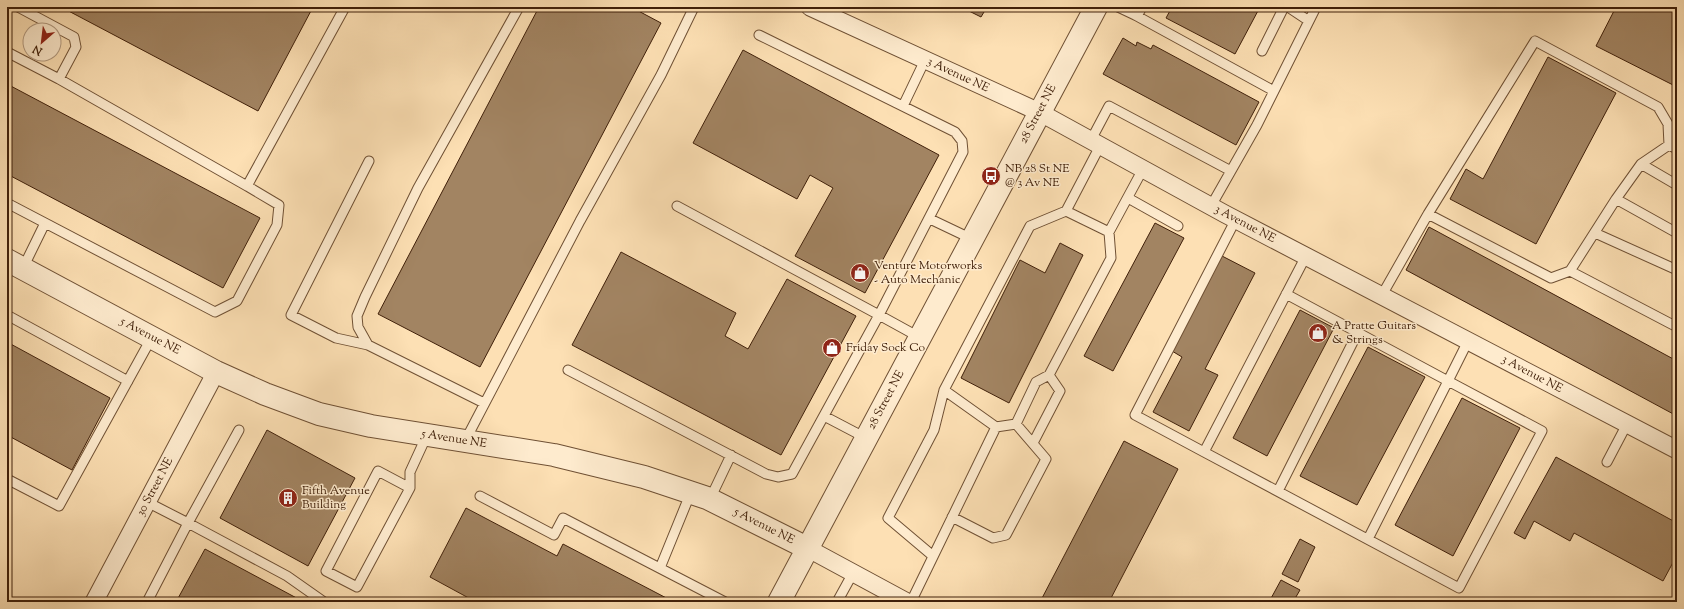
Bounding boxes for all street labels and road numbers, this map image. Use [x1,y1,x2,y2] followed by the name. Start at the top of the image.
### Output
[924,53,993,98] street label: 3 Avenue NE
[1015,81,1061,147] street label: 28 Street NE
[1211,200,1279,248] street label: 3 Avenue NE
[116,312,184,360] street label: 5 Avenue NE
[1498,350,1566,398] street label: 3 Avenue NE
[863,367,909,433] street label: 28 Street NE
[419,425,489,453] street label: 5 Avenue NE
[132,454,178,519] street label: 30 Street NE
[730,503,798,549] street label: 5 Avenue NE

